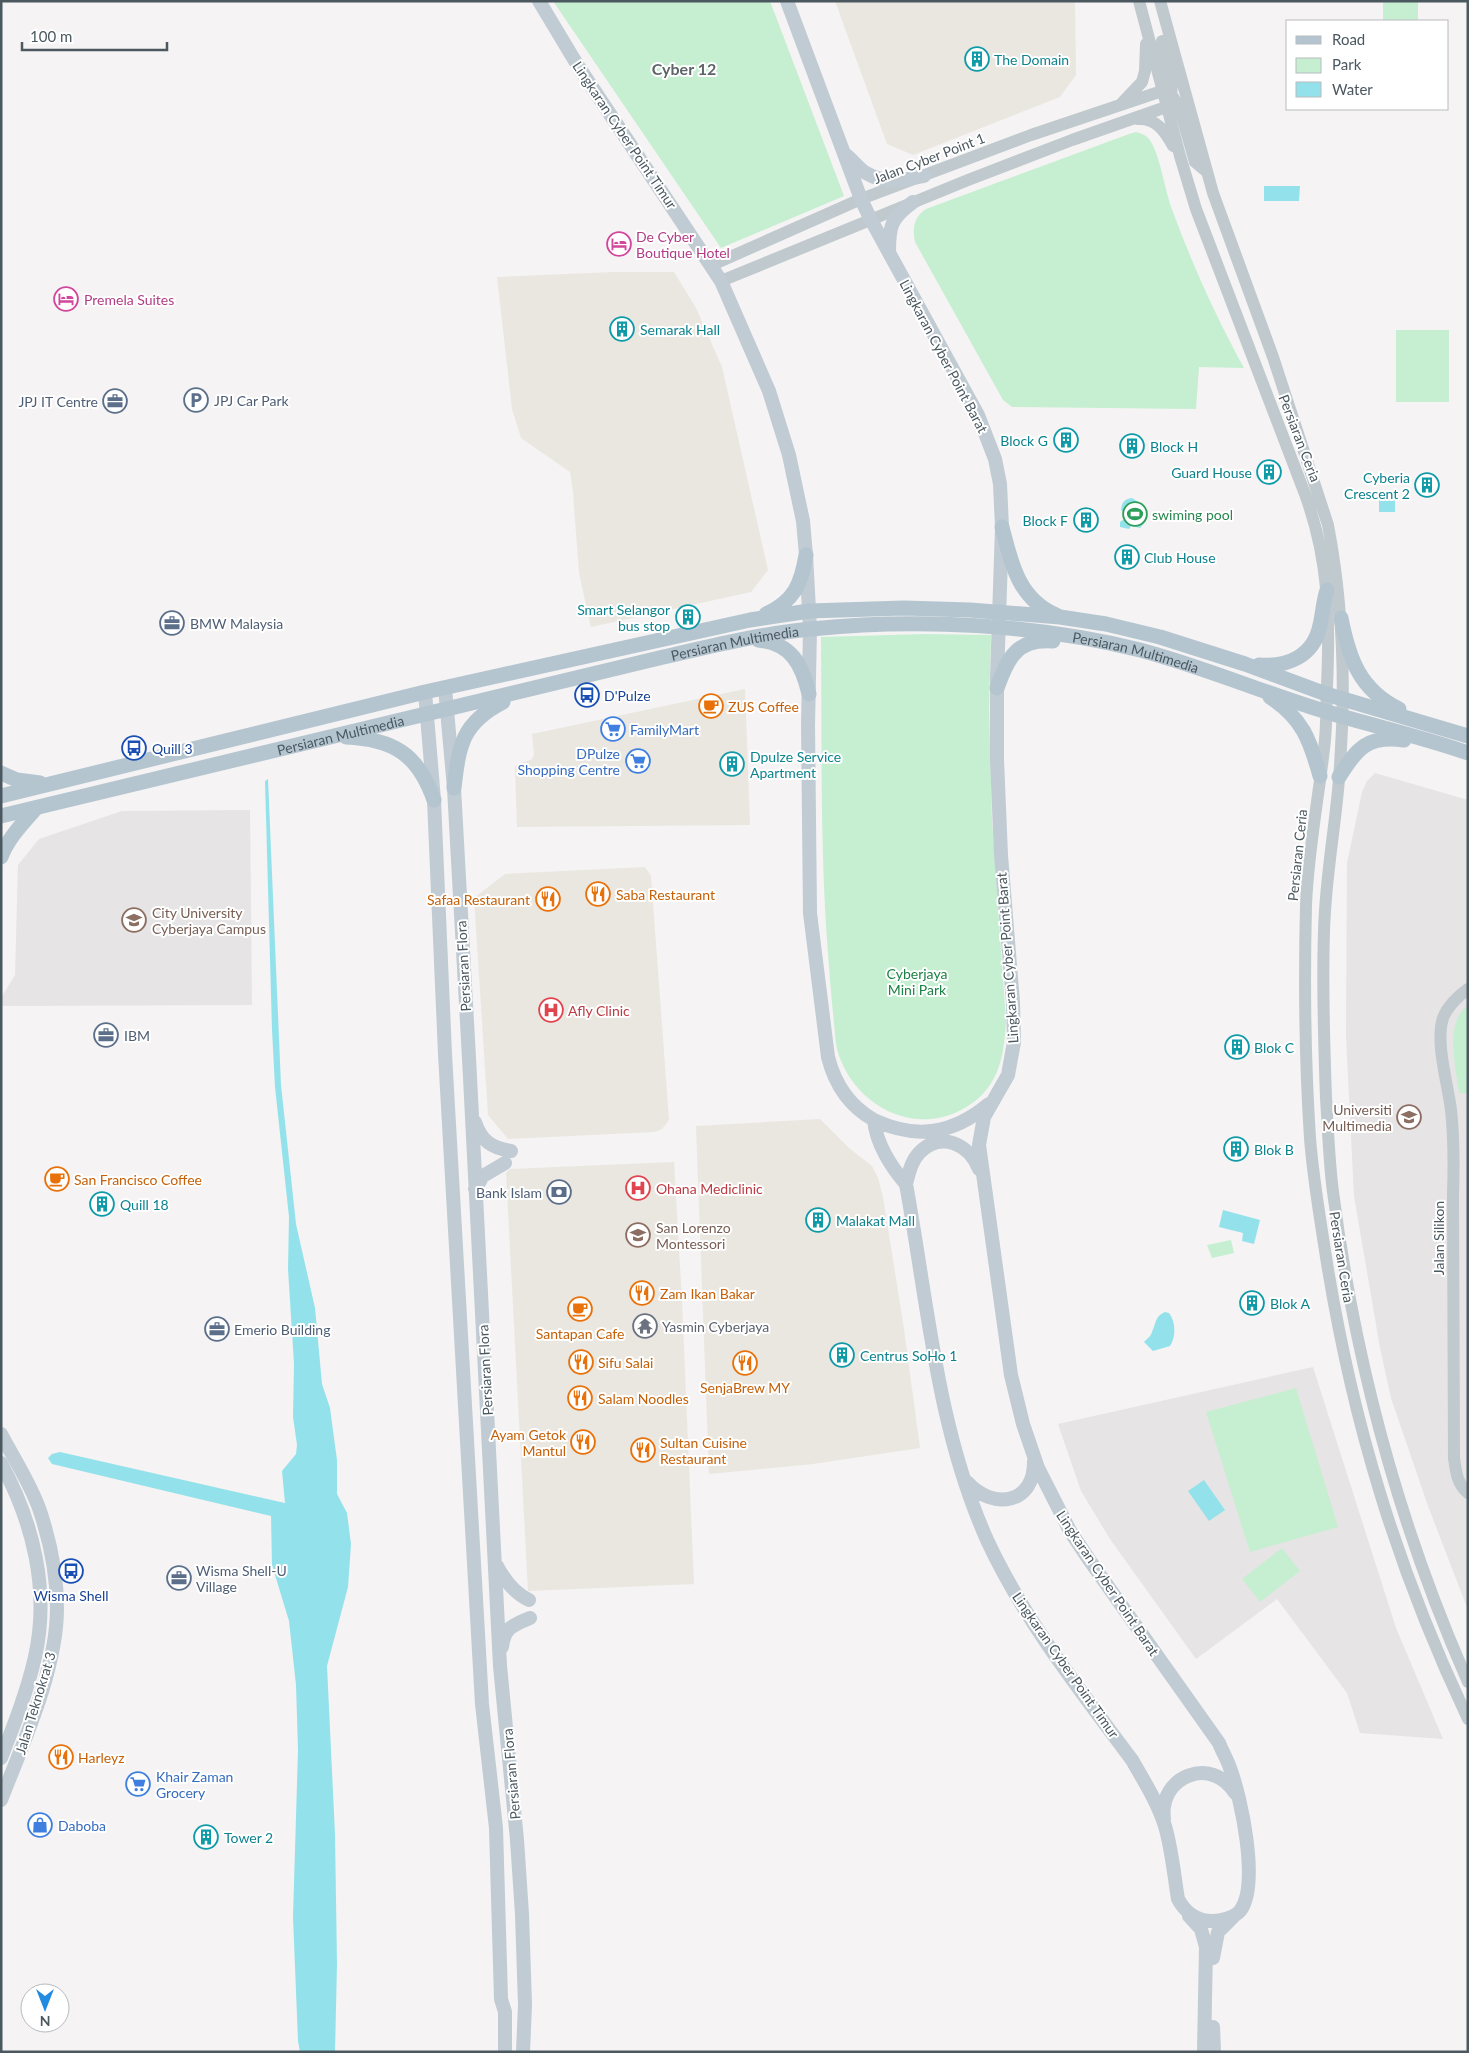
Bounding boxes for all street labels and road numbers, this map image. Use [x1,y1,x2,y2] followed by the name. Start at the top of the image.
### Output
[569,58,681,212] street label: Lingkaran Cyber Point Timur
[871,129,987,187] street label: Jalan Cyber Point 1
[896,276,992,436] street label: Lingkaran Cyber Point Barat
[1276,392,1324,484] street label: Persiaran Ceria
[669,622,800,664] street label: Persiaran Multimedia
[1071,628,1201,676] street label: Persiaran Multimedia
[275,711,406,758] street label: Persiaran Multimedia
[1284,808,1310,902] street label: Persiaran Ceria
[993,872,1021,1044] street label: Lingkaran Cyber Point Barat
[452,920,474,1012] street label: Persiaran Flora
[1430,1201,1447,1275] street label: Jalan Silikon
[1326,1210,1358,1304] street label: Persiaran Ceria
[474,1324,496,1416] street label: Persiaran Flora
[1053,1507,1163,1659] street label: Lingkaran Cyber Point Barat
[1009,1589,1123,1741] street label: Lingkaran Cyber Point Timur
[11,1650,59,1756] street label: Jalan Teknokrat 3
[499,1728,523,1820] street label: Persiaran Flora

